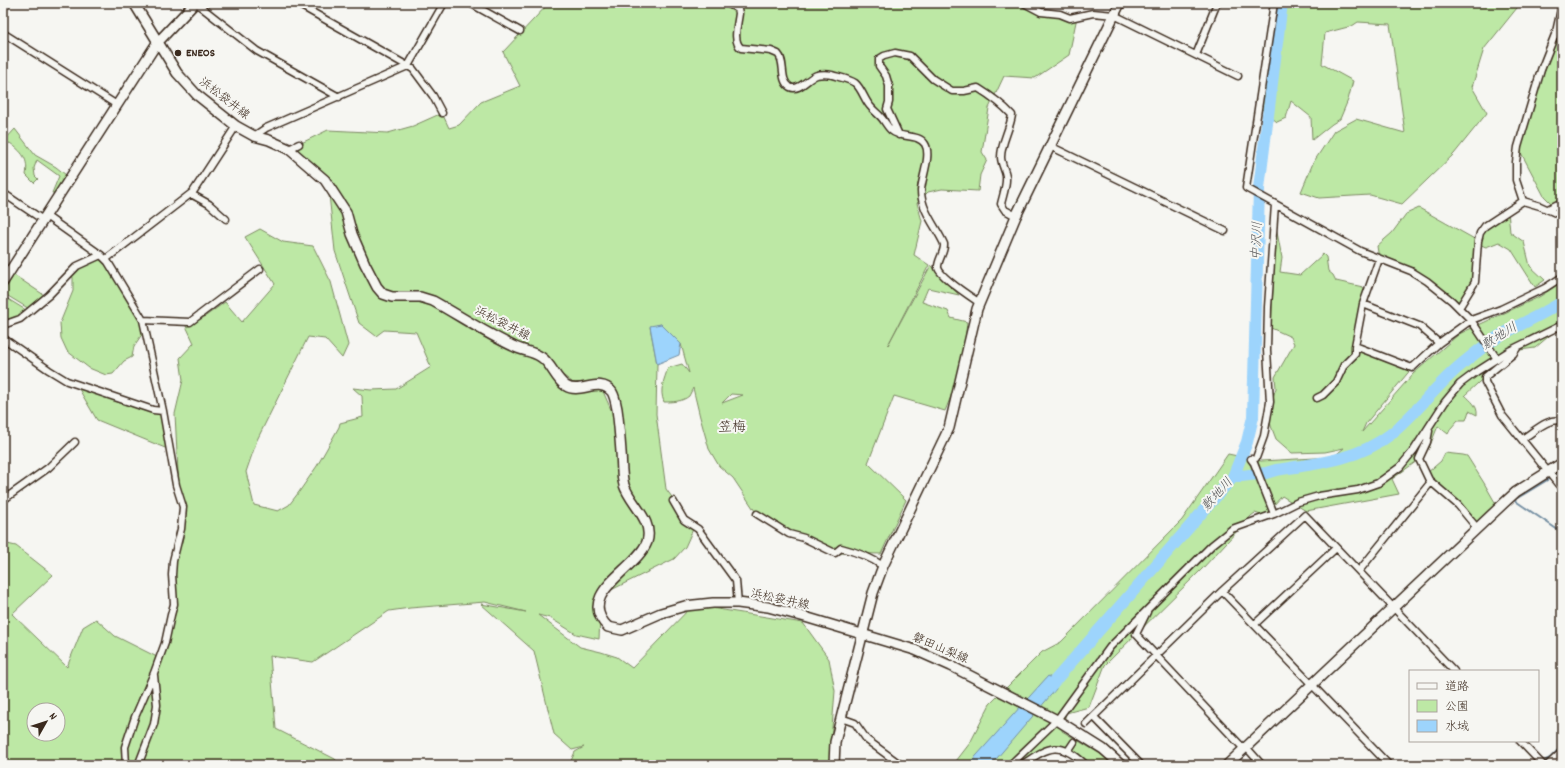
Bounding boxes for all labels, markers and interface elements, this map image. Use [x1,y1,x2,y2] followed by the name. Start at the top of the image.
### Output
[186,45,215,62] place label: ENEOS
[173,48,183,58] marker: ENEOS
[195,74,253,124] street label: 浜松袋井線
[1248,221,1268,261] water label: 中沢川
[471,303,533,345] street label: 浜松袋井線
[1478,319,1522,355] water label: 敷地川
[718,418,746,438] district label: 笠梅
[1198,474,1238,516] water label: 敷地川
[749,585,811,615] street label: 浜松袋井線
[909,629,971,669] street label: 磐田山梨線
[1409,670,1539,742] legend
[1445,679,1469,696] text: 道路
[1445,699,1469,716] text: 公園
[26,702,66,742] north arrow
[44,710,60,725] text: N
[1445,719,1469,736] text: 水域

